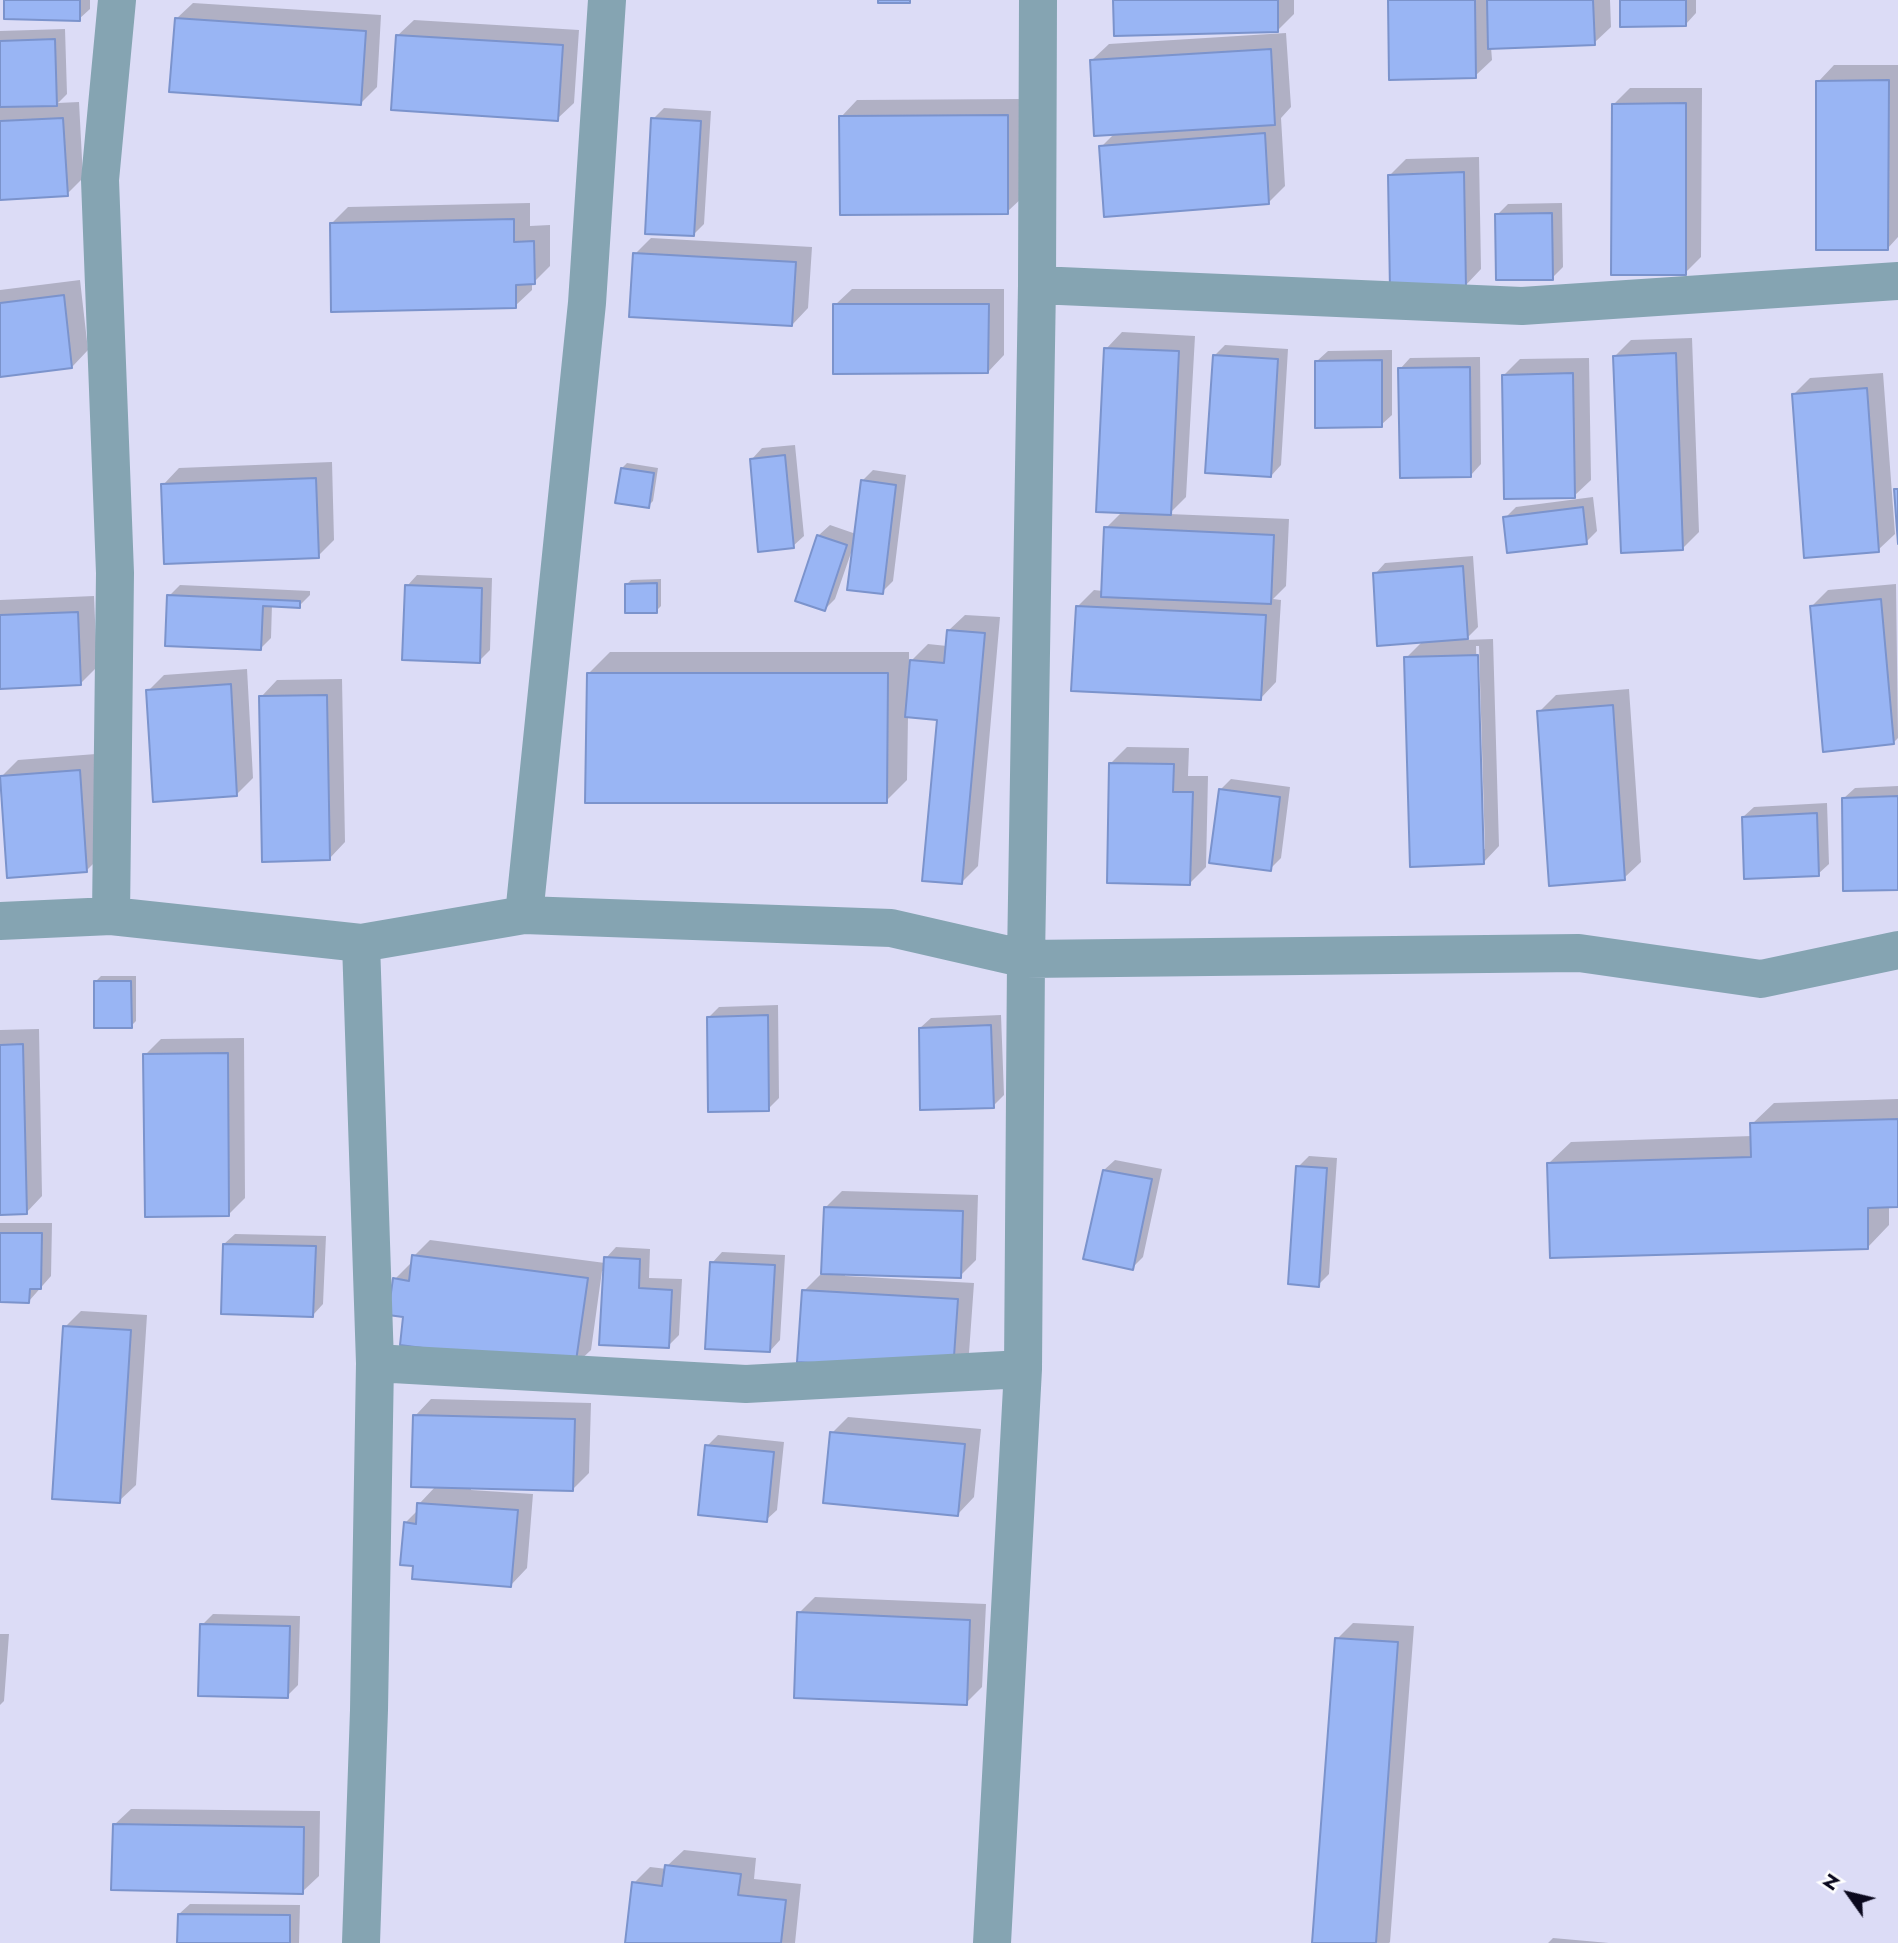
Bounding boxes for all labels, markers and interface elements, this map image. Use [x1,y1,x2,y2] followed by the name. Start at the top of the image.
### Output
[1814,1859,1884,1929] north arrow
[1816,1868,1847,1896] text: N

